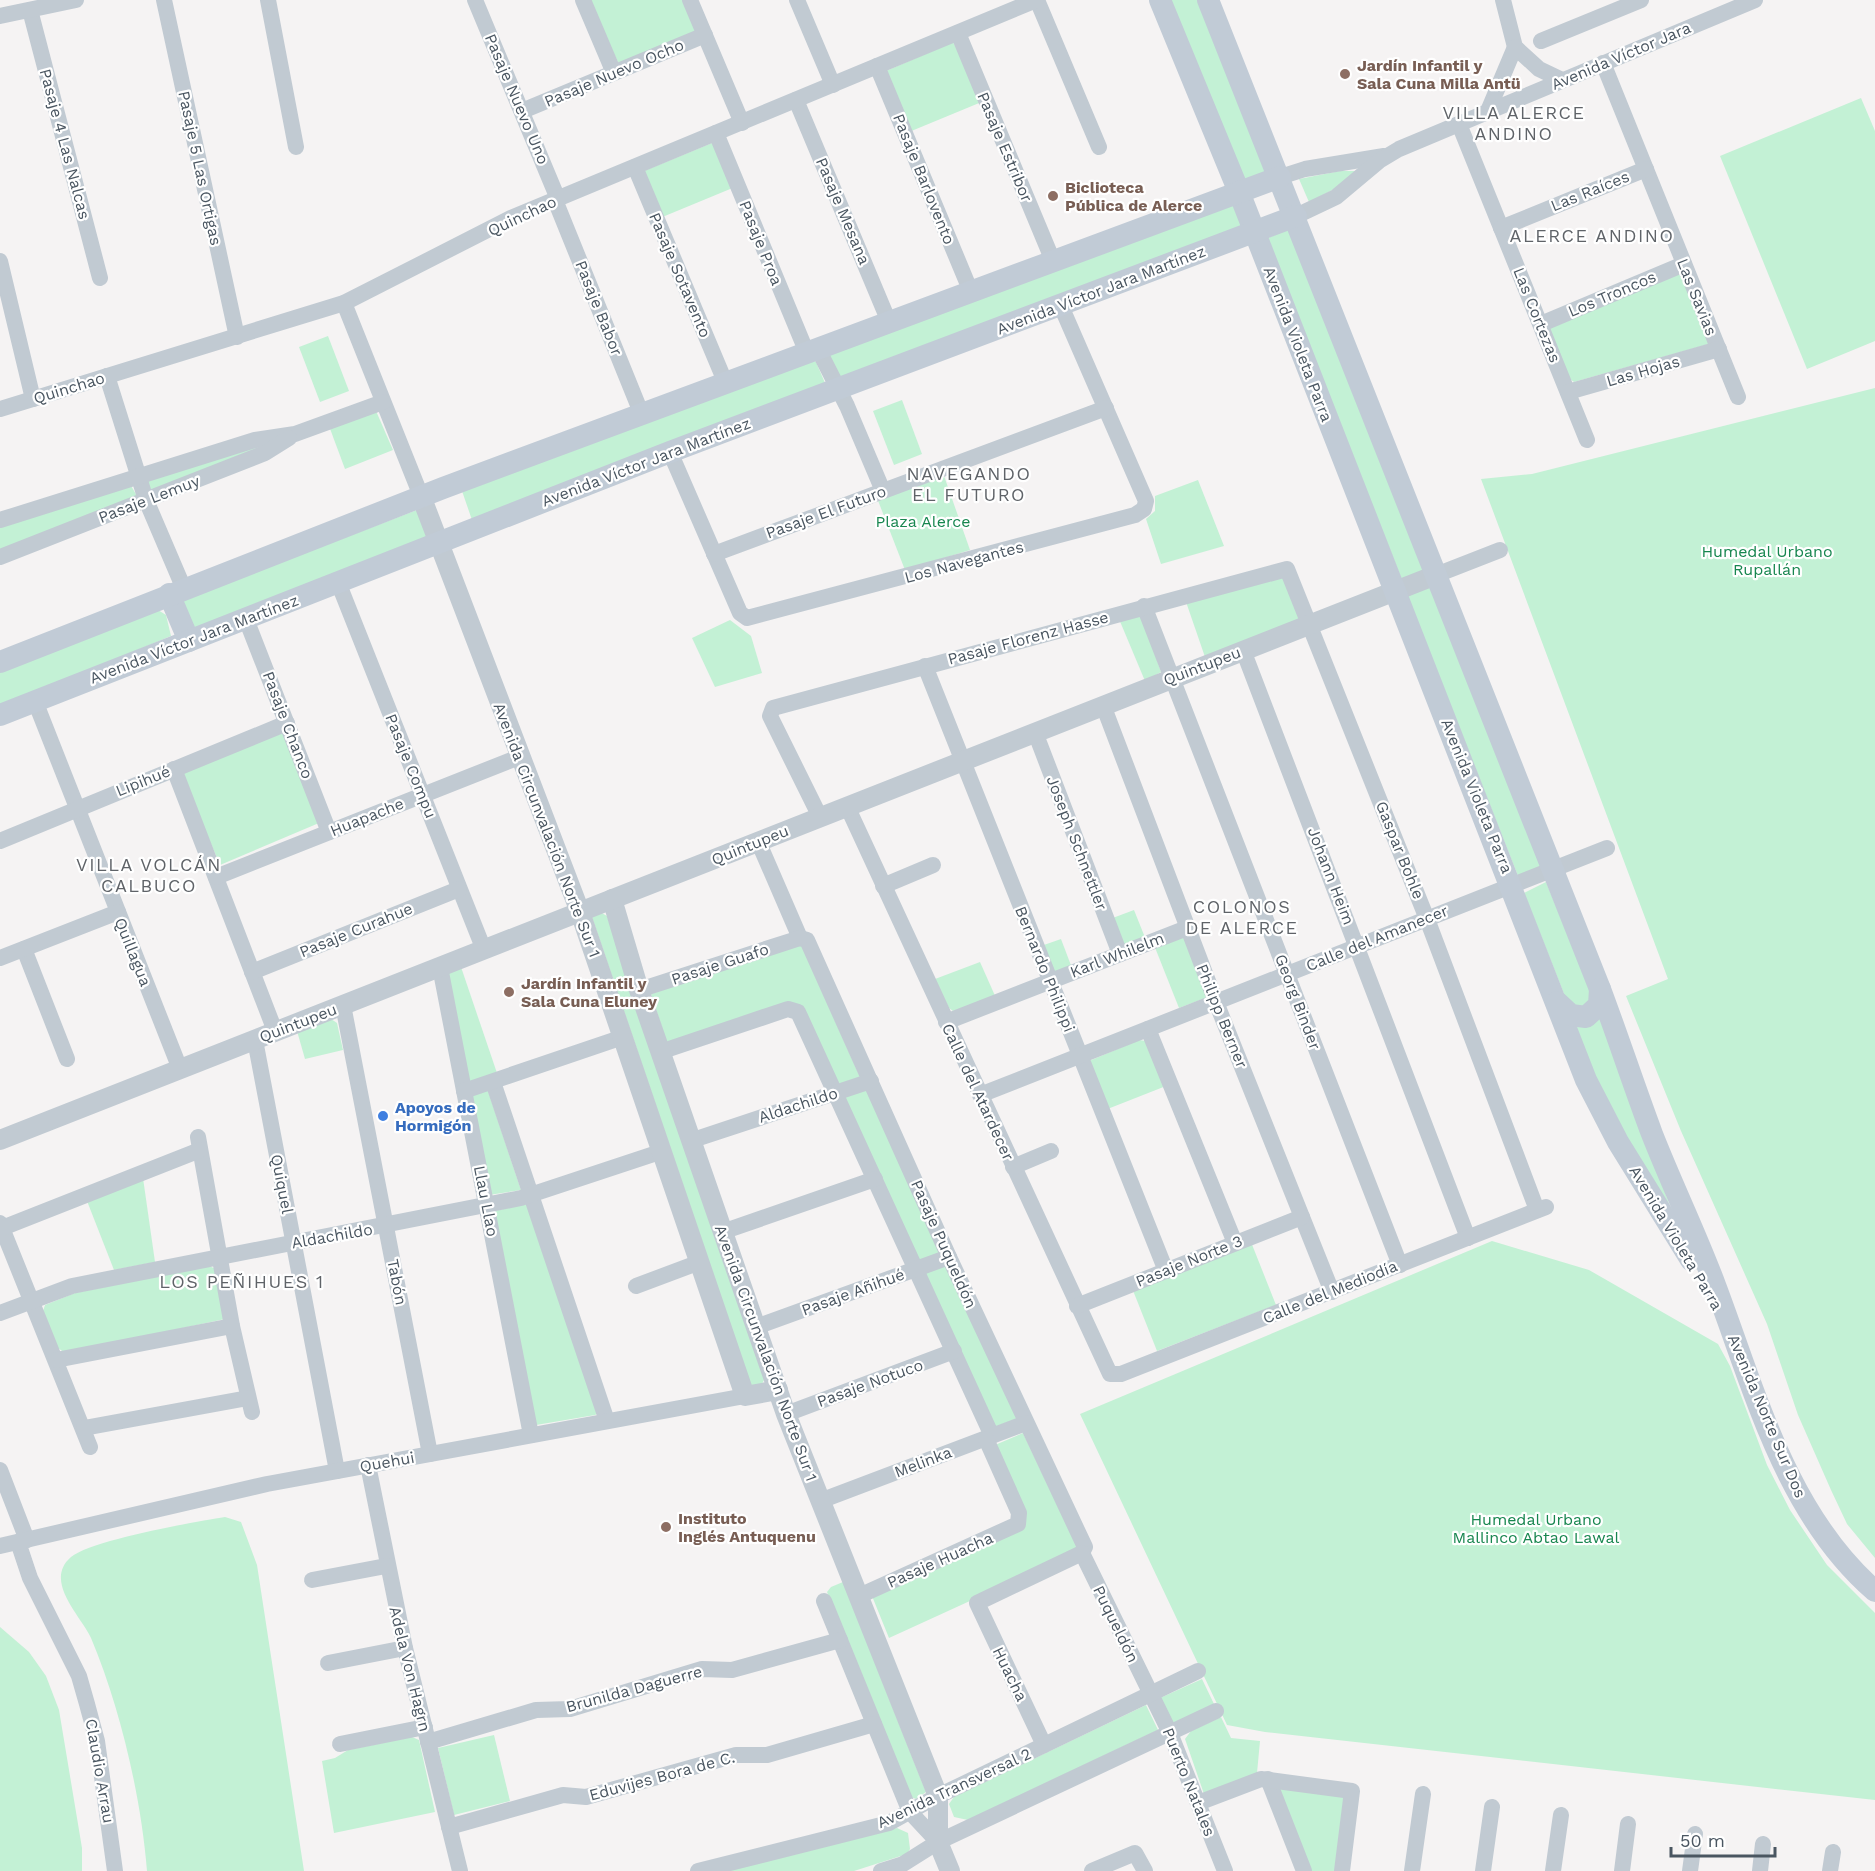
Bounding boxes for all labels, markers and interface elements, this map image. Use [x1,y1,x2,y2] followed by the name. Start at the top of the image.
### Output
[1548,18,1694,94] street label: Avenida Víctor Jara
[481,31,553,167] street label: Pasaje Nuevo Uno
[541,35,687,111] street label: Pasaje Nuevo Ocho
[1357,56,1521,93] place label: Jardín Infantil y Sala Cuna Milla Antü
[36,67,94,221] street label: Pasaje 4 Las Nalcas
[1338,67,1352,81] marker: Jardín Infantil y Sala Cuna Milla Antü
[174,89,226,247] street label: Pasaje 5 Las Ortigas
[973,89,1037,205] street label: Pasaje Estribor
[1443,102,1585,144] district label: VILLA ALERCE ANDINO
[889,111,959,247] street label: Pasaje Barlovento
[812,155,874,267] street label: Pasaje Mesana
[1548,167,1632,215] street label: Las Raíces
[1065,178,1202,215] place label: Biclioteca Pública de Alerce
[1046,189,1060,203] marker: Biclioteca Pública de Alerce
[485,192,559,240] street label: Quinchao
[735,198,787,288] street label: Pasaje Proa
[645,210,715,340] street label: Pasaje Sotavento
[1510,225,1674,246] district label: ALERCE ANDINO
[994,241,1208,339] street label: Avenida Víctor Jara Martínez
[1673,256,1721,338] street label: Las Savias
[571,258,627,359] street label: Pasaje Babor
[1260,264,1336,424] street label: Avenida Violeta Parra
[1509,265,1565,365] street label: Las Cortezas
[1565,267,1659,321] street label: Los Troncos
[1604,351,1682,391] street label: Las Hojas
[31,368,107,408] street label: Quinchao
[539,413,753,511] street label: Avenida Víctor Jara Martínez
[907,463,1031,505] district label: NAVEGANDO EL FUTURO
[96,471,203,527] street label: Pasaje Lemuy
[763,481,889,543] street label: Pasaje El Futuro
[876,512,970,531] park label: Plaza Alerce
[902,537,1026,587] street label: Los Navegantes
[1701,542,1833,579] park label: Humedal Urbano Rupallán
[87,590,301,688] street label: Avenida Víctor Jara Martínez
[946,607,1110,669] street label: Pasaje Florenz Hasse
[1161,643,1243,689] street label: Quintupeu
[259,669,317,781] street label: Pasaje Chanco
[489,700,605,960] street label: Avenida Circunvalación Norte Sur 1
[381,711,441,821] street label: Pasaje Compu
[1437,716,1517,876] street label: Avenida Violeta Parra
[113,761,173,801] street label: Lipihué
[1043,773,1112,913] street label: Joseph Schnettler
[327,794,407,840] street label: Huapache
[1372,798,1428,902] street label: Gaspar Bohle
[709,821,791,869] street label: Quintupeu
[1304,824,1358,928] street label: Johann Heim
[76,854,222,896] district label: VILLA VOLCÁN CALBUCO
[1185,896,1299,938] district label: COLONOS DE ALERCE
[297,899,415,961] street label: Pasaje Curahue
[1303,901,1451,975] street label: Calle del Amanecer
[1011,903,1079,1035] street label: Bernardo Philippi
[111,915,155,989] street label: Quillagua
[1067,928,1167,982] street label: Karl Whilelm
[669,939,771,989] street label: Pasaje Guafo
[1271,951,1325,1053] street label: Georg Binder
[1193,961,1252,1071] street label: Philipp Berner
[521,974,658,1011] place label: Jardín Infantil y Sala Cuna Eluney
[502,985,516,999] marker: Jardín Infantil y Sala Cuna Eluney
[257,1000,339,1046] street label: Quintupeu
[938,1020,1018,1164] street label: Calle del Atardecer
[756,1083,840,1127] street label: Aldachildo
[395,1098,476,1135] place label: Apoyos de Hormigón
[376,1109,390,1123] marker: Apoyos de Hormigón
[267,1153,297,1215] street label: Quiquel
[1625,1162,1727,1314] street label: Avenida Violeta Parra
[470,1164,502,1238] street label: Llau Llao
[907,1177,981,1311] street label: Pasaje Puqueldón
[290,1220,374,1252] street label: Aldachildo
[711,1222,821,1484] street label: Avenida Circunvalación Norte Sur 1
[1133,1231,1245,1291] street label: Pasaje Norte 3
[1260,1256,1400,1328] street label: Calle del Mediodía
[383,1257,411,1307] street label: Tabón
[799,1265,907,1319] street label: Pasaje Añihué
[159,1271,325,1292] district label: LOS PEÑIHUES 1
[1724,1331,1810,1501] street label: Avenida Norte Sur Dos
[814,1355,926,1411] street label: Pasaje Notuco
[892,1442,954,1482] street label: Melinka
[358,1448,416,1476] street label: Quehui
[678,1509,816,1546] place label: Instituto Inglés Antuquenu
[1453,1510,1620,1547] park label: Humedal Urbano Mallinco Abtao Lawal
[659,1520,673,1534] marker: Instituto Inglés Antuquenu
[884,1528,996,1592] street label: Pasaje Huacha
[1089,1582,1143,1666] street label: Puqueldón
[385,1604,435,1734] street label: Adela Von Hagrn
[989,1644,1031,1704] street label: Huacha
[564,1662,704,1716] street label: Brunilda Daguerre
[81,1717,119,1825] street label: Claudio Arrau
[1159,1725,1219,1839] street label: Puerto Natales
[874,1744,1034,1832] street label: Avenida Transversal 2
[587,1747,737,1805] street label: Eduvijes Bora de C.
[1671,1820,1774,1858] scale bar
[1680,1830,1725,1851] text: 50 m

